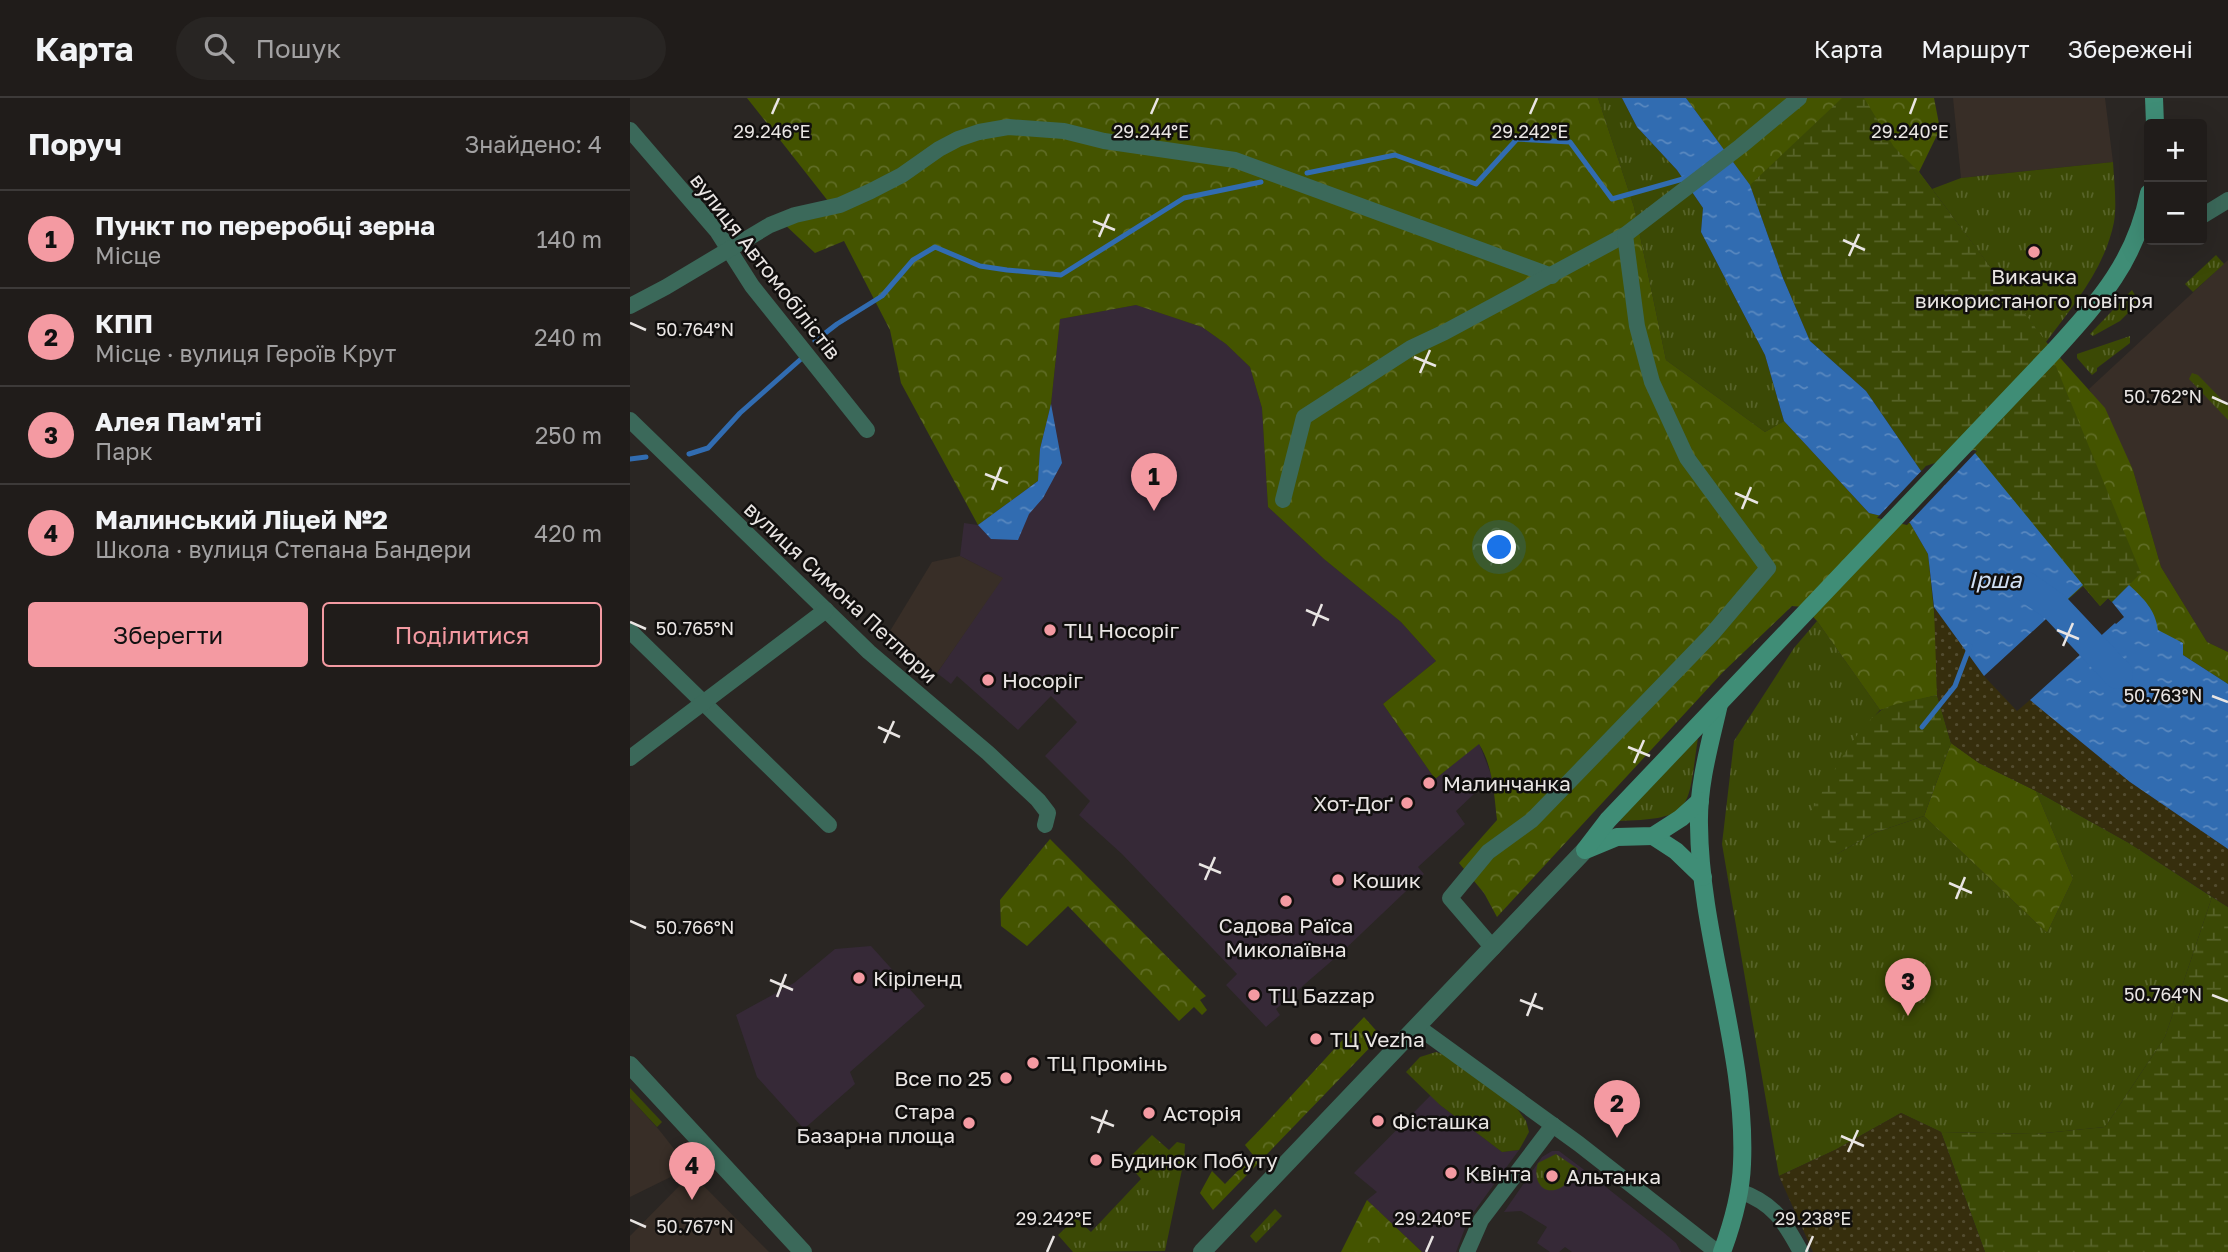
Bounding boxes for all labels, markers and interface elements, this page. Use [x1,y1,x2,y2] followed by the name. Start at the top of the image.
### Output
[176,17,666,80] search box
[35,29,134,68] text: Карта
[200,29,238,67] icon: search
[256,33,341,64] text: Пошук
[1814,34,1883,63] text: Карта
[1921,34,2030,63] text: Маршрут
[2068,34,2193,63] text: Збережені
[2144,119,2207,245] map controls
[2144,119,2207,182] button: +
[733,120,811,142] text: 29.246°E
[1113,120,1189,142] text: 29.244°E
[1492,120,1568,142] text: 29.242°E
[1871,120,1949,142] text: 29.240°E
[28,126,122,162] text: Поруч
[464,130,602,158] text: Знайдено: 4
[685,167,847,365] street label: вулиця Автомобілістів
[2144,182,2207,245] button: −
[95,210,435,241] text: Пункт по переробці зерна
[45,225,57,253] text: 1
[536,225,602,253] text: 140 m
[95,241,161,269] text: Місце
[2026,244,2042,260] marker: Викачка використаного повітря
[1915,263,2153,313] place label: Викачка використаного повітря
[95,308,153,339] text: КПП
[656,318,734,340] text: 50.764°N
[44,323,58,351] text: 2
[534,323,602,351] text: 240 m
[95,339,396,367] text: Місце · вулиця Героїв Крут
[2124,385,2202,407] text: 50.762°N
[95,406,262,437] text: Алея Пам'яті
[44,421,58,449] text: 3
[535,421,602,449] text: 250 m
[95,437,153,465] text: Парк
[1131,453,1177,511] pin: 1
[739,496,943,688] street label: вулиця Симона Петлюри
[95,504,388,535] text: Малинський Ліцей №2
[44,519,58,547] text: 4
[534,519,602,547] text: 420 m
[1482,530,1516,564] your location
[95,535,472,563] text: Школа · вулиця Степана Бандери
[1969,565,2022,593] water label: Ірша
[28,602,308,667] button: Зберегти
[322,602,602,667] button: Поділитися
[656,617,734,639] text: 50.765°N
[1064,617,1179,643] place label: ТЦ Носоріг
[1042,622,1058,638] marker: ТЦ Носоріг
[1002,667,1083,693] place label: Носоріг
[980,672,996,688] marker: Носоріг
[2124,684,2202,706] text: 50.763°N
[1443,770,1571,796] place label: Малинчанка
[1421,775,1437,791] marker: Малинчанка
[1313,790,1393,816] place label: Хот-Доґ
[1399,795,1415,811] marker: Хот-Доґ
[1352,867,1421,893] place label: Кошик
[1330,872,1346,888] marker: Кошик
[1278,893,1294,909] marker: Садова Раїса Миколаївна
[1219,912,1354,962] place label: Садова Раїса Миколаївна
[655,916,735,938] text: 50.766°N
[1885,958,1931,1016] pin: 3
[873,965,962,991] place label: Кіріленд
[851,970,867,986] marker: Кіріленд
[1268,982,1375,1008] place label: ТЦ Баzzар
[2124,983,2202,1005] text: 50.764°N
[1246,987,1262,1003] marker: ТЦ Баzzар
[1330,1026,1425,1052] place label: ТЦ Vezha
[1308,1031,1324,1047] marker: ТЦ Vezha
[1047,1050,1167,1076] place label: ТЦ Промінь
[1025,1055,1041,1071] marker: ТЦ Промінь
[894,1065,992,1091] place label: Все по 25
[998,1070,1014,1086] marker: Все по 25
[1594,1080,1640,1138] pin: 2
[796,1098,955,1148] place label: Стара Базарна площа
[1163,1100,1242,1126] place label: Асторія
[1141,1105,1157,1121] marker: Асторія
[1392,1108,1490,1134] place label: Фісташка
[1370,1113,1386,1129] marker: Фісташка
[961,1115,977,1131] marker: Стара Базарна площа
[669,1142,715,1200] pin: 4
[1110,1147,1278,1173] place label: Будинок Побуту
[1088,1152,1104,1168] marker: Будинок Побуту
[1465,1160,1532,1186] place label: Квінта
[1566,1163,1661,1189] place label: Альтанка
[1443,1165,1459,1181] marker: Квінта
[1544,1168,1560,1184] marker: Альтанка
[1016,1207,1092,1229] text: 29.242°E
[1394,1207,1472,1229] text: 29.240°E
[1775,1207,1851,1229] text: 29.238°E
[656,1215,734,1237] text: 50.767°N

